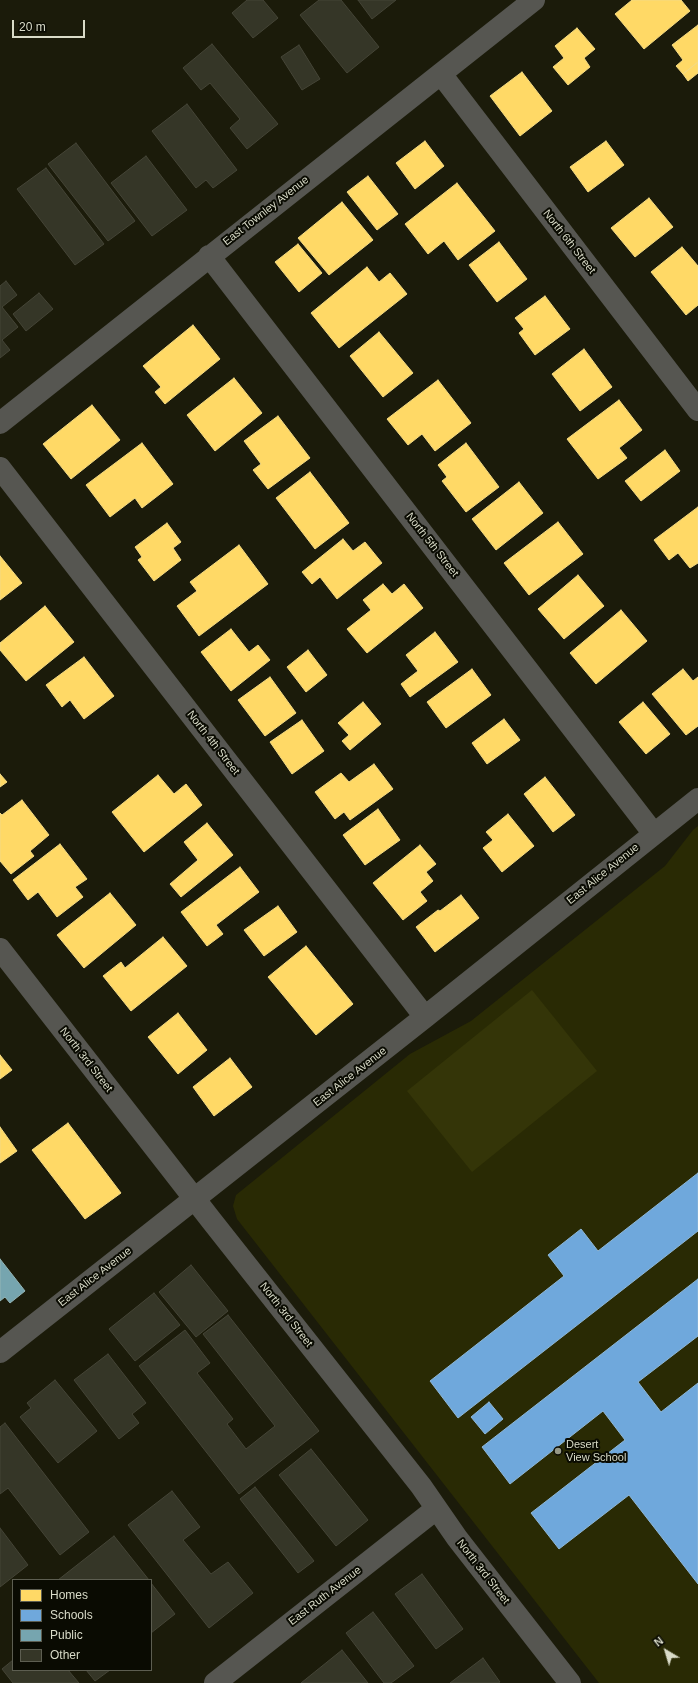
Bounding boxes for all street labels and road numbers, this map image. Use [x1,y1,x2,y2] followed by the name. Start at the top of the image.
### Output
[221,173,311,249] street label: East Townley Avenue
[540,207,598,277] street label: North 6th Street
[403,510,461,580] street label: North 5th Street
[184,708,242,778] street label: North 4th Street
[564,841,642,907] street label: East Alice Avenue
[57,1025,115,1095] street label: North 3rd Street
[311,1044,389,1110] street label: East Alice Avenue
[56,1244,134,1310] street label: East Alice Avenue
[257,1280,315,1350] street label: North 3rd Street
[454,1537,512,1607] street label: North 3rd Street
[286,1564,364,1628] street label: East Ruth Avenue

